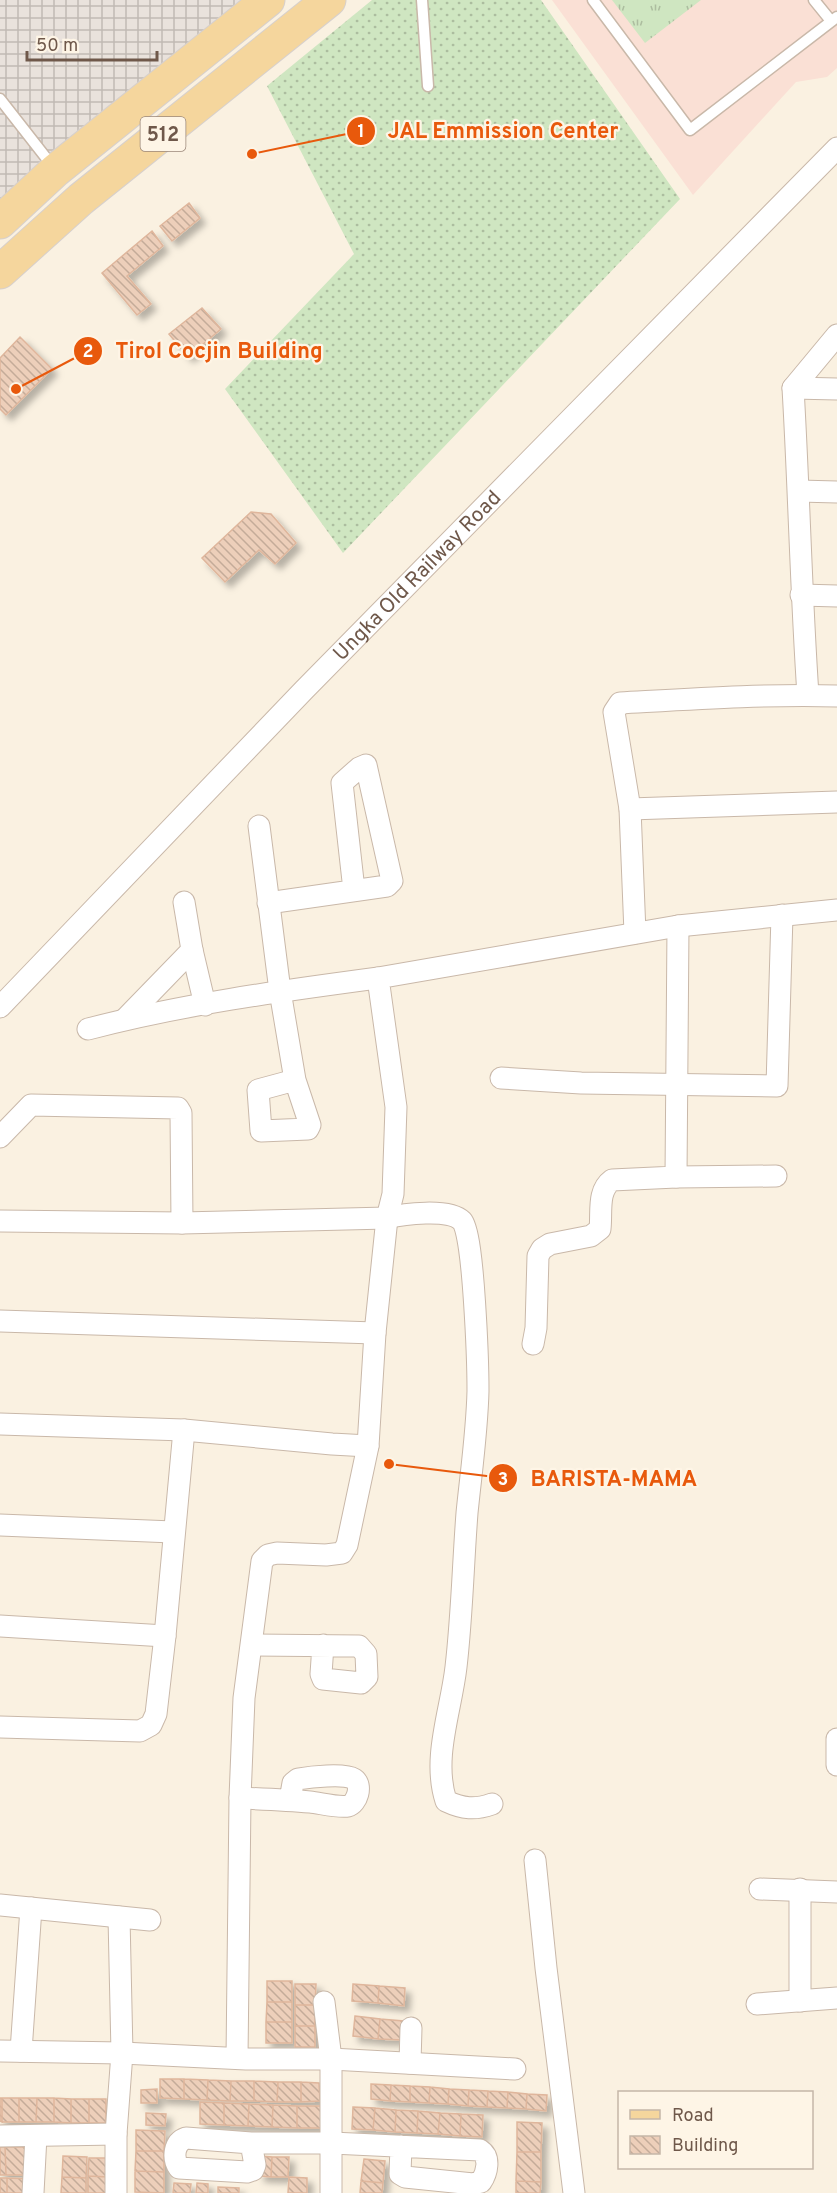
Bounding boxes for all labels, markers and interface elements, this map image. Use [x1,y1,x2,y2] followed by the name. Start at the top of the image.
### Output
[27,24,158,62] scale bar
[36,35,78,58] text: 50 m
[346,111,631,151] callout: JAL Emmission Center
[140,117,186,151] road number: 512
[388,119,618,146] text: JAL Emmission Center
[357,121,365,144] text: 1
[73,331,335,371] callout: Tirol Cocjin Building
[115,339,323,366] text: Tirol Cocjin Building
[82,341,94,364] text: 2
[328,485,508,667] street label: Ungka Old Railway Road
[488,1458,709,1498] callout: BARISTA-MAMA
[531,1467,698,1494] text: BARISTA-MAMA
[498,1469,508,1492] text: 3
[618,2091,813,2169] legend
[672,2105,714,2128] text: Road
[672,2135,738,2158] text: Building

